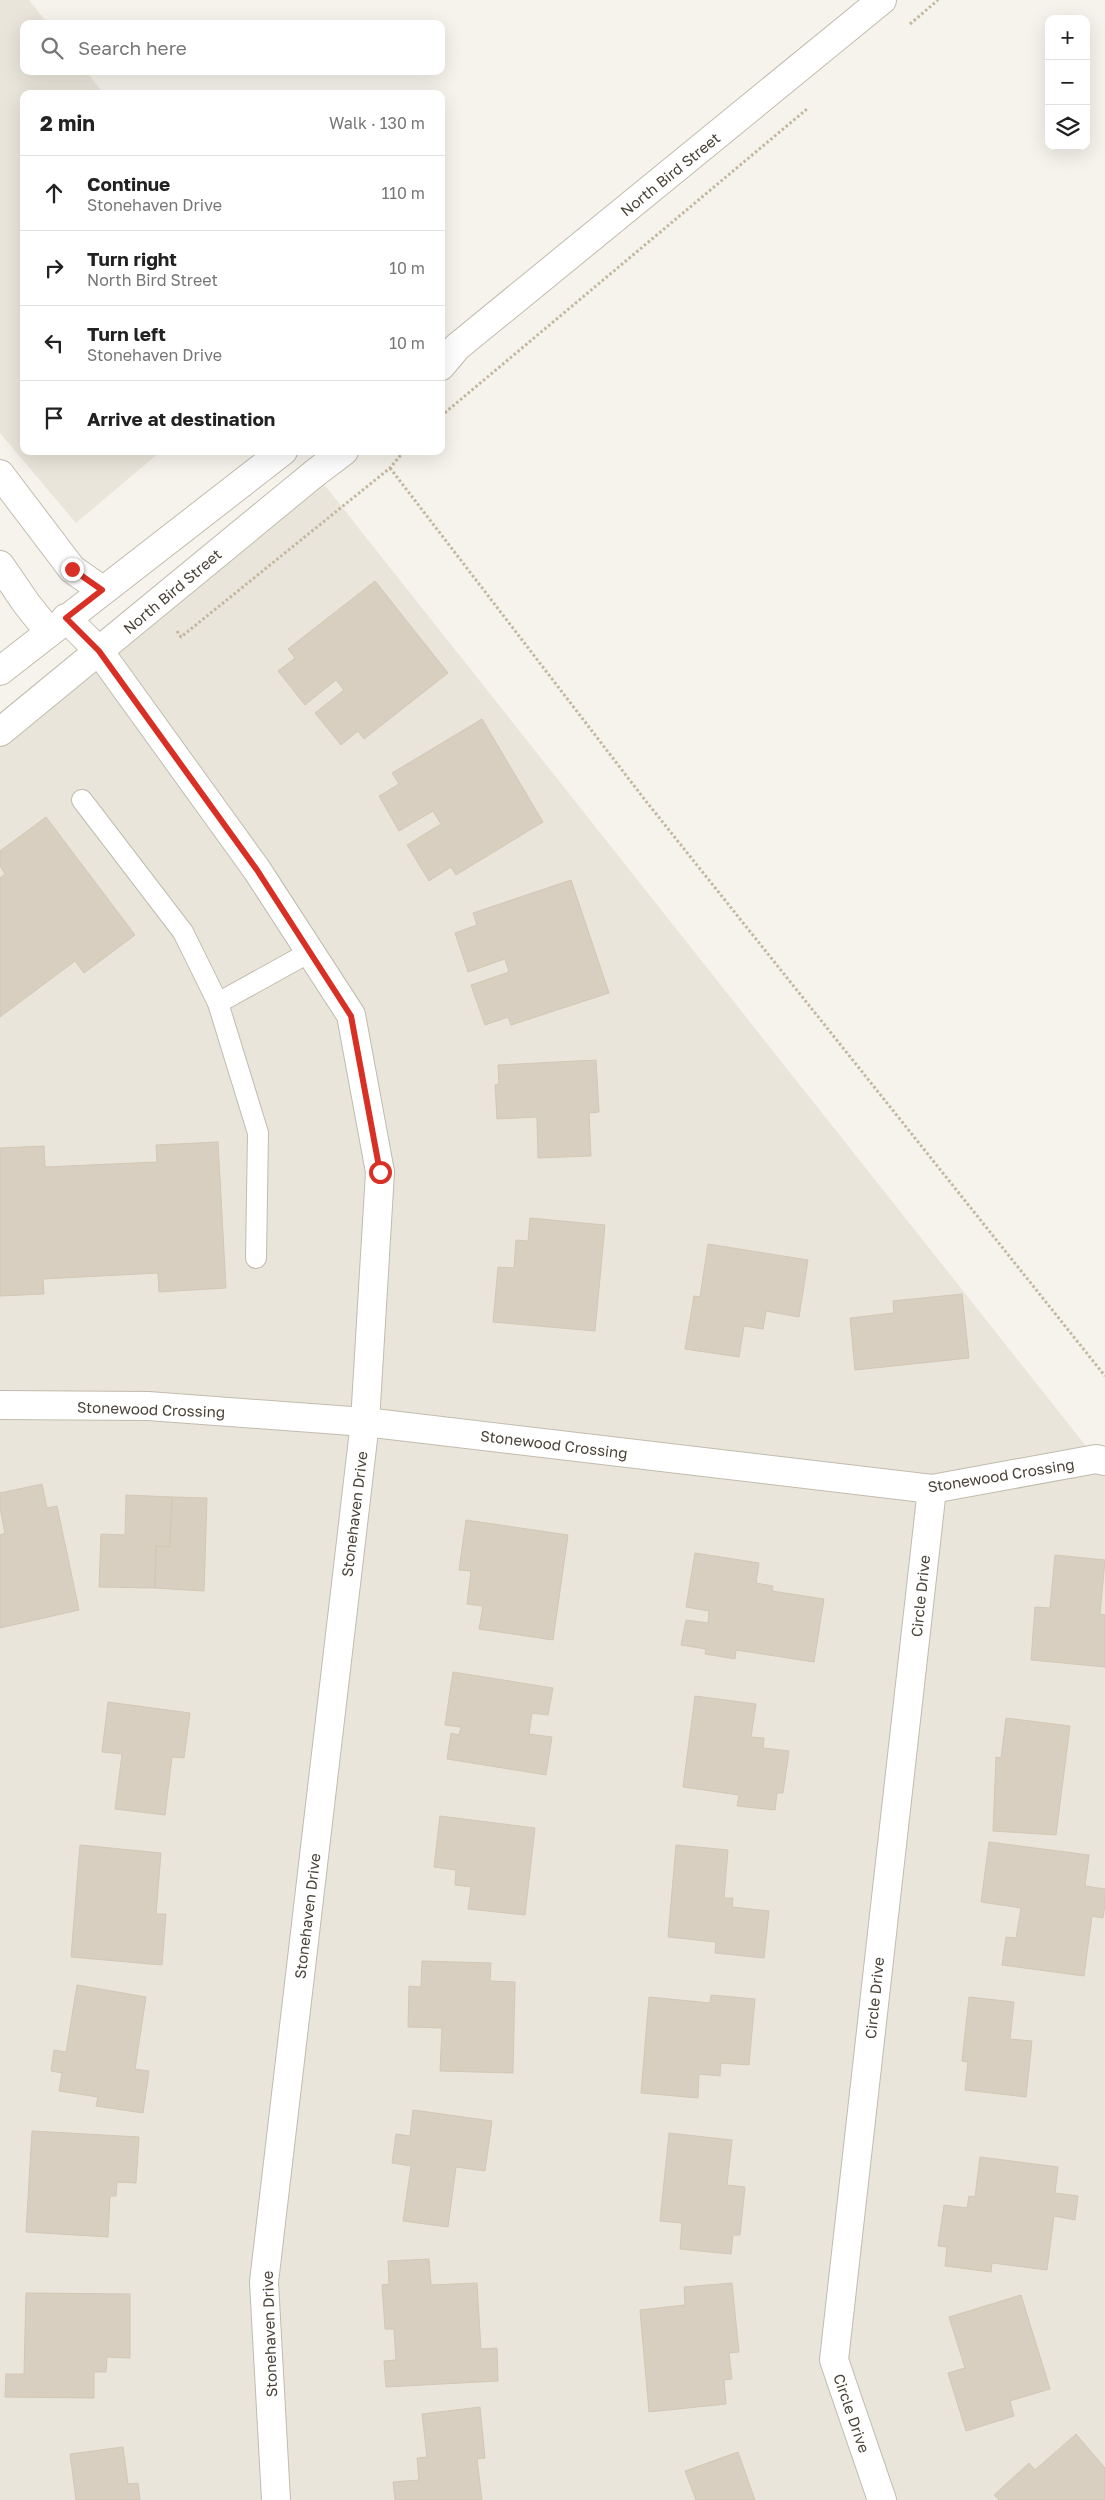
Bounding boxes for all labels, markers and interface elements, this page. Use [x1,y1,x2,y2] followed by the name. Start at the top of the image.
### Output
[1045,15,1090,150] map controls
[1045,15,1090,60] button: +
[20,20,445,75] search box
[38,34,66,62] icon: search
[78,36,187,59] text: Search here
[1045,60,1090,105] button: −
[1045,105,1090,150] button: layers
[40,110,95,136] text: 2 min
[329,113,425,133] text: Walk · 130 m
[617,128,723,220] street label: North Bird Street
[87,172,170,195] text: Continue
[40,179,68,207] icon: ahead
[381,183,425,203] text: 110 m
[87,195,222,215] text: Stonehaven Drive
[87,247,177,270] text: Turn right
[40,254,68,282] icon: right
[389,258,425,278] text: 10 m
[87,270,218,290] text: North Bird Street
[87,322,166,345] text: Turn left
[40,329,68,357] icon: left
[389,333,425,353] text: 10 m
[87,345,222,365] text: Stonehaven Drive
[40,404,68,432] icon: arrive
[87,407,275,430] text: Arrive at destination
[119,545,225,637] street label: North Bird Street
[61,558,84,581] route end
[369,1161,392,1184] route start
[77,1397,225,1421] street label: Stonewood Crossing
[479,1426,629,1462] street label: Stonewood Crossing
[337,1450,371,1578] street label: Stonehaven Drive
[926,1455,1076,1495] street label: Stonewood Crossing
[907,1554,933,1638] street label: Circle Drive
[290,1852,324,1980] street label: Stonehaven Drive
[861,1956,887,2040] street label: Circle Drive
[258,2270,280,2398] street label: Stonehaven Drive
[830,2371,874,2455] street label: Circle Drive

